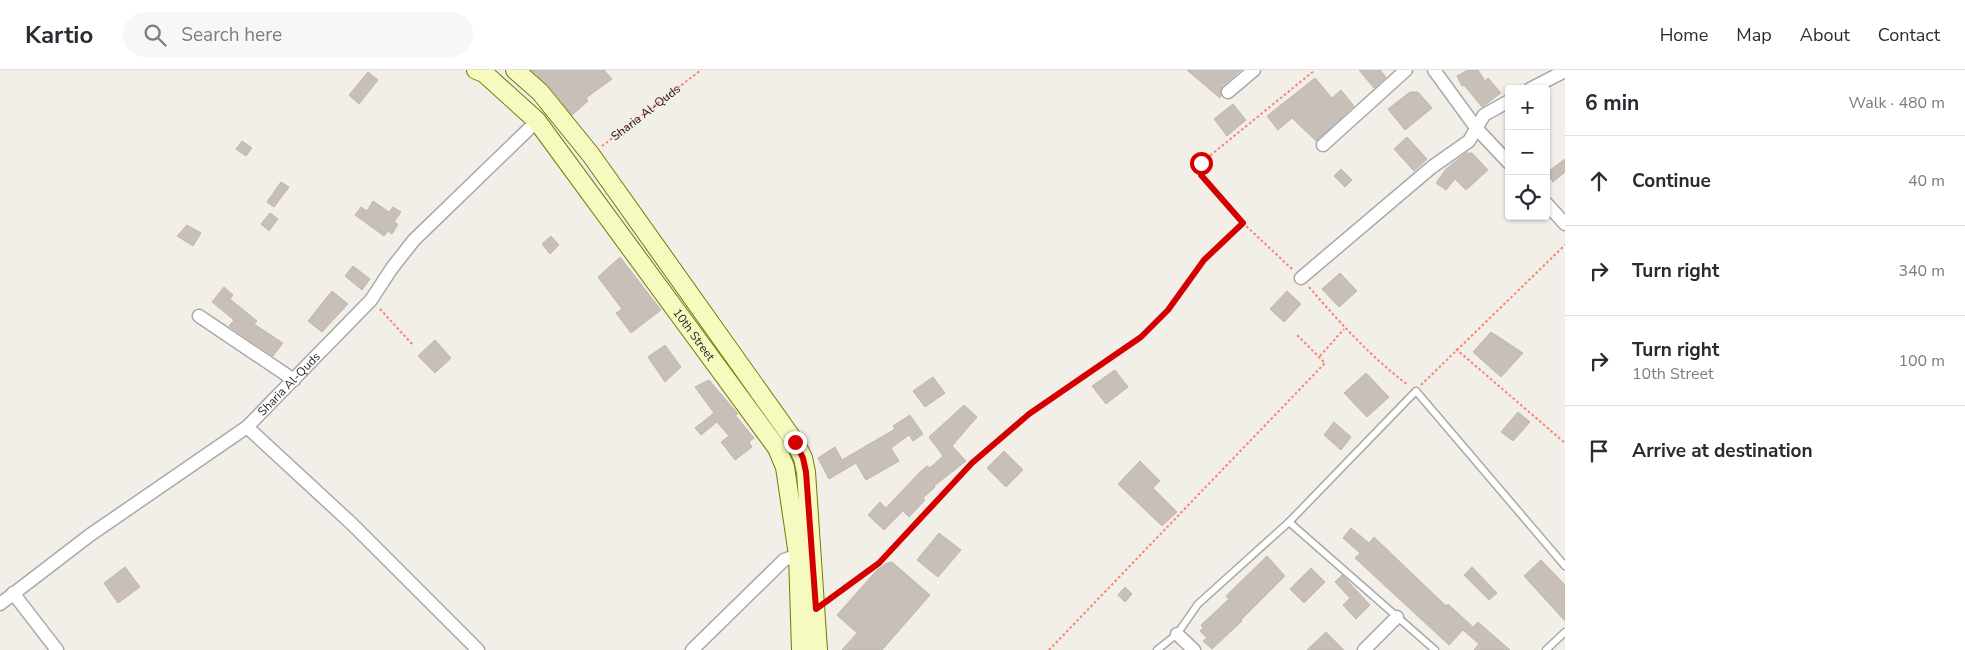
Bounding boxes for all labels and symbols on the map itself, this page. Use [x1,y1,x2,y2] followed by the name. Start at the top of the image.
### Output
[608,81,684,144] street label: Sharia Al-Quds
[1190,152,1213,175] route start
[669,305,719,365] street label: 10th Street
[254,349,324,419] street label: Sharia Al-Quds
[784,431,807,454] route end

